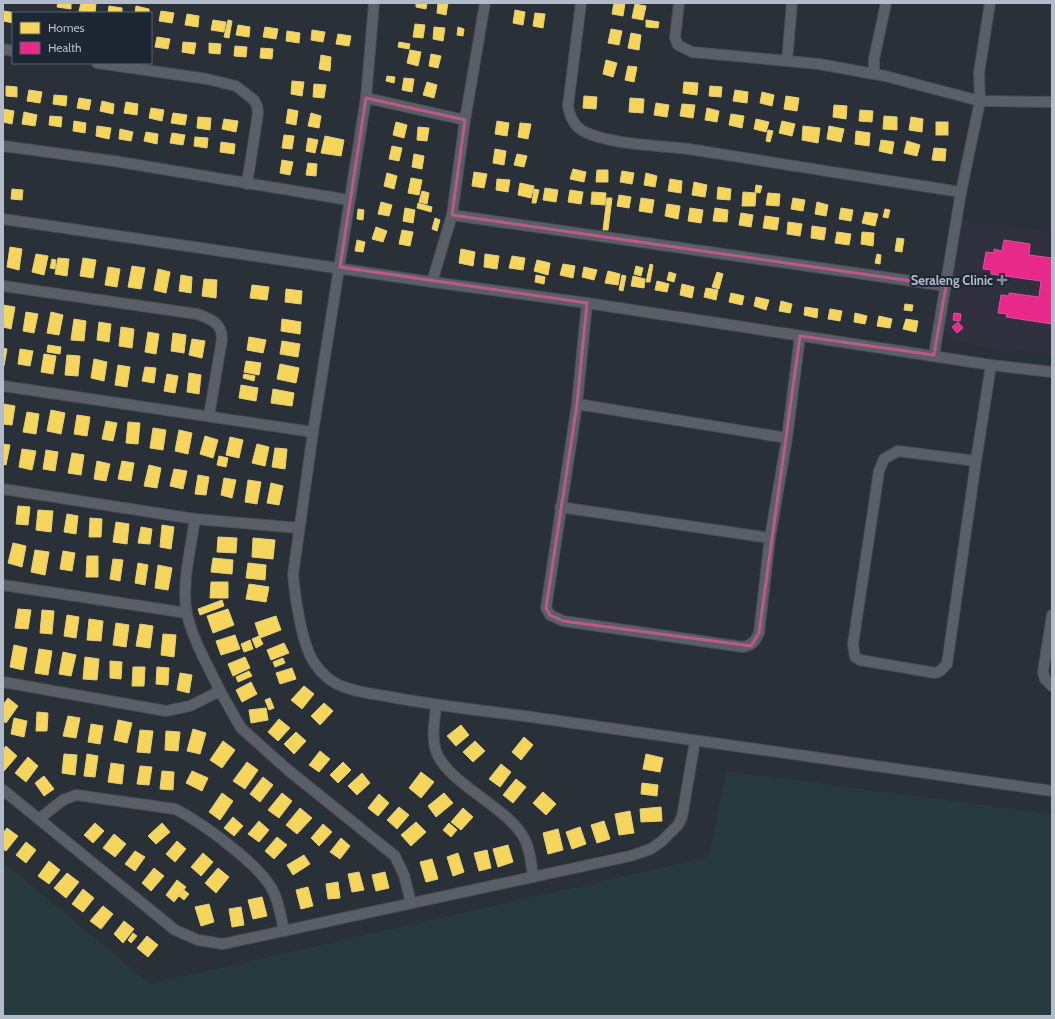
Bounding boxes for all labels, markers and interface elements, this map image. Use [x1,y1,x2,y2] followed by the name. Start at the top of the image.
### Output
[12,12,152,64] legend
[48,20,85,35] text: Homes
[48,40,82,55] text: Health
[911,272,993,288] place label: Seraleng Clinic
[996,274,1008,286] marker: Seraleng Clinic

